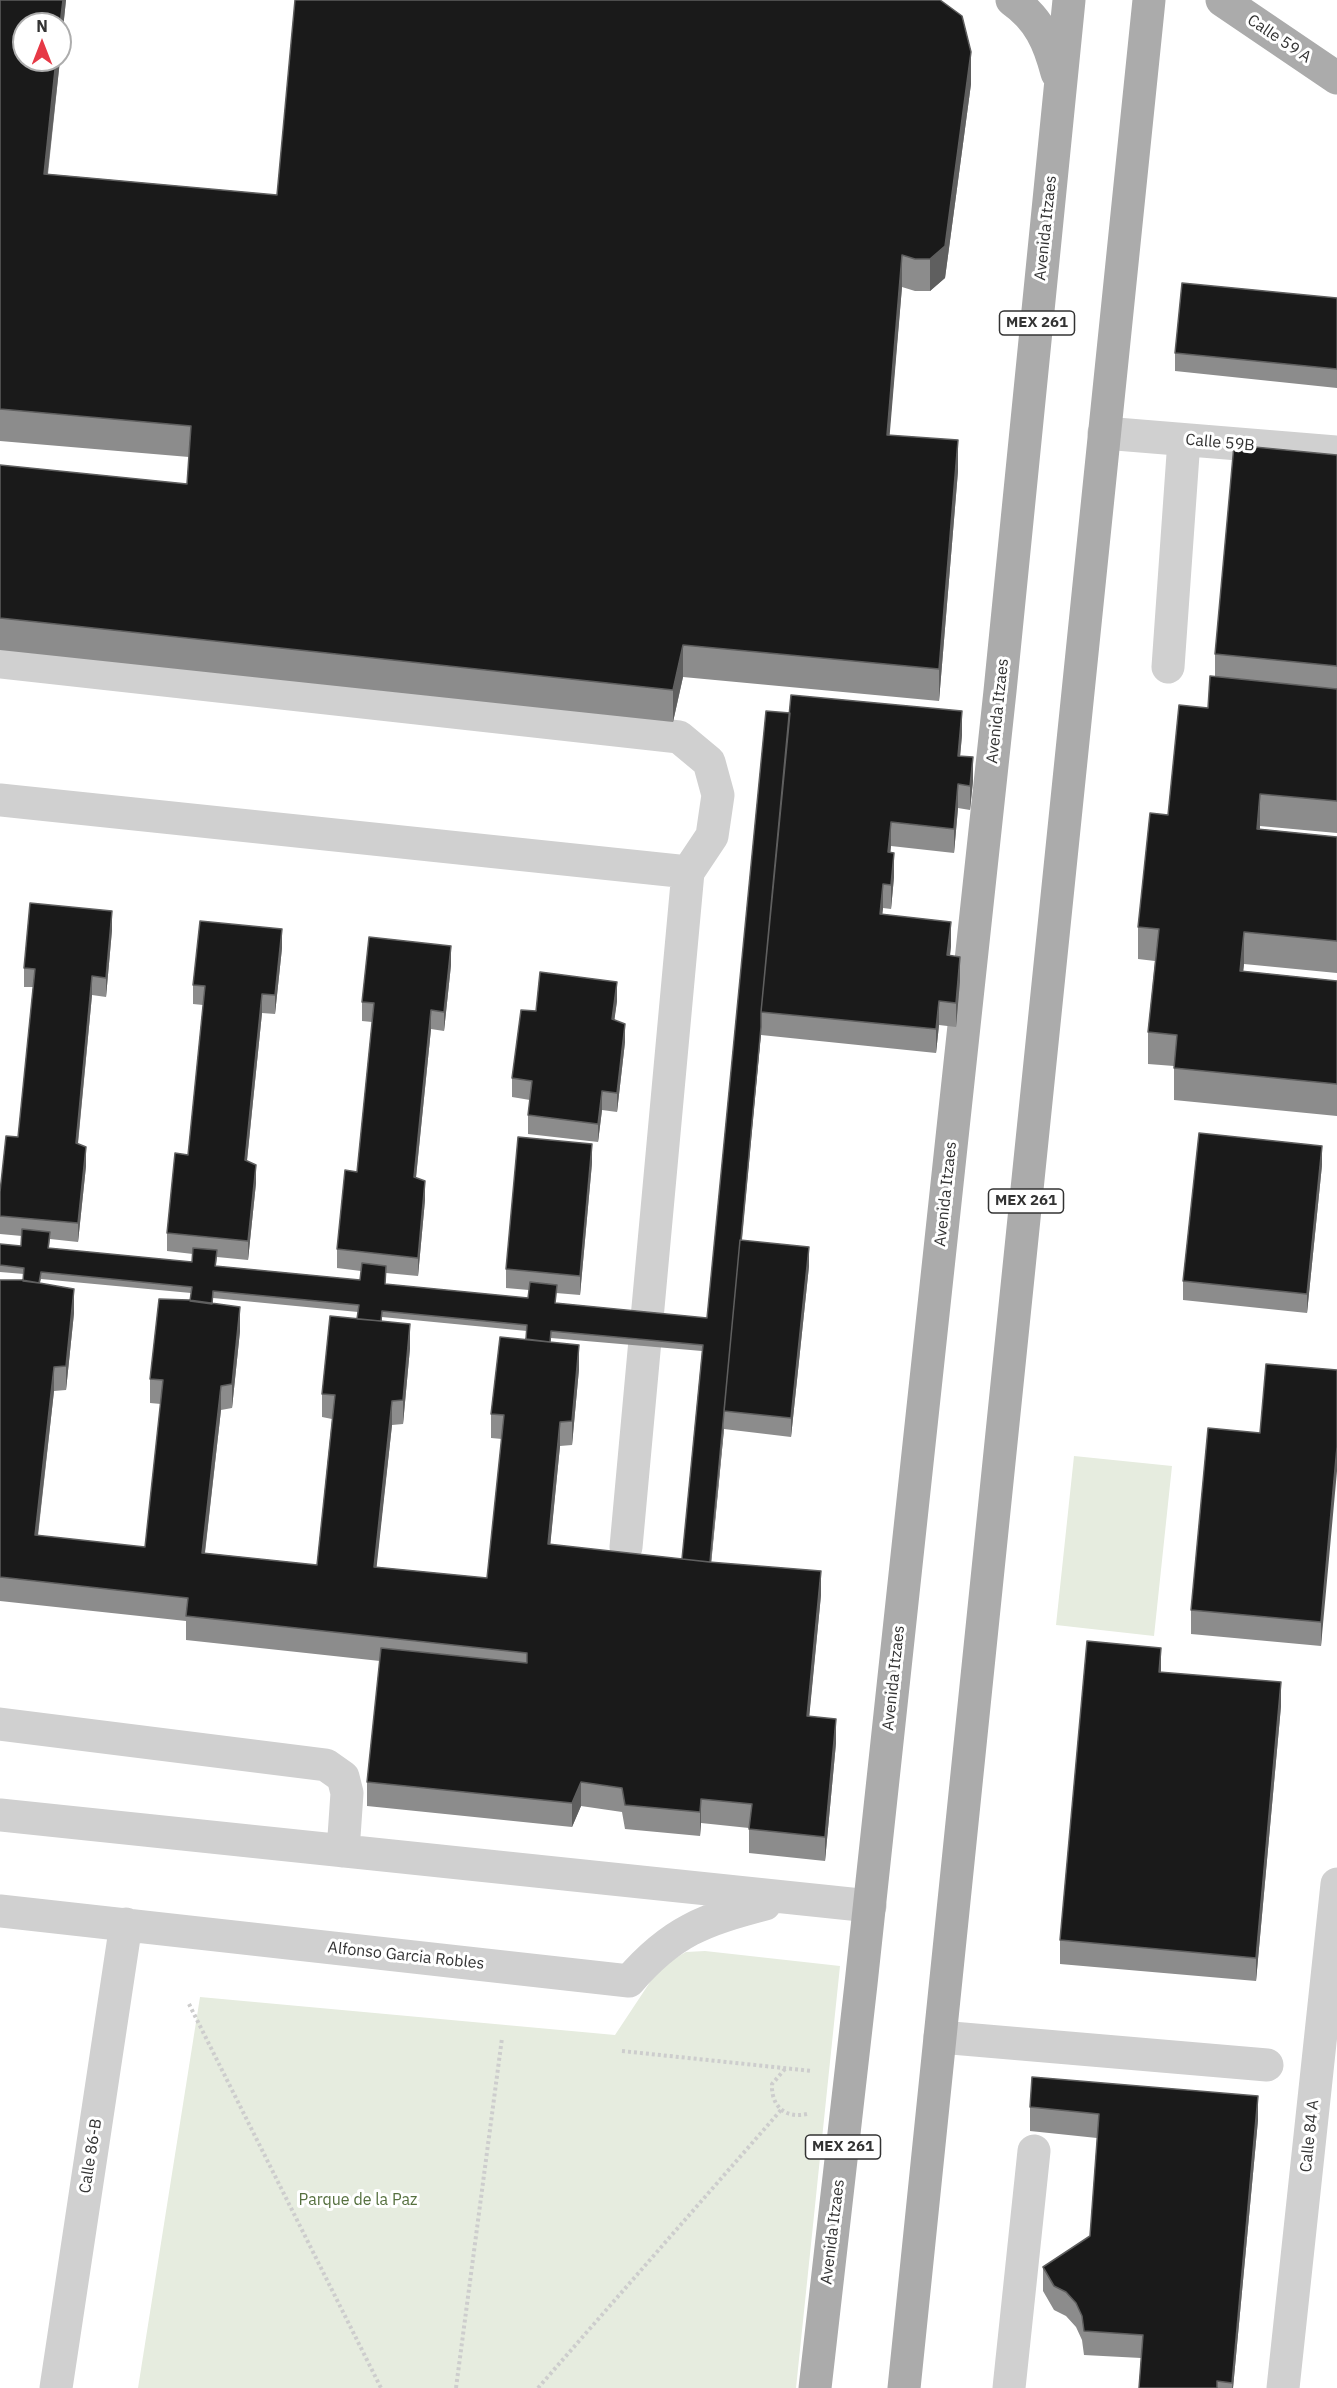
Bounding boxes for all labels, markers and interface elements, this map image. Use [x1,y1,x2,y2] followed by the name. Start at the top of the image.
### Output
[1243,11,1315,67] street label: Calle 59 A
[12,12,72,72] north arrow
[36,16,48,36] text: N
[1031,174,1061,282] street label: Avenida Itzaes
[1000,311,1074,335] road number: MEX 261
[1185,430,1255,456] street label: Calle 59B
[983,657,1013,765] street label: Avenida Itzaes
[931,1140,961,1248] street label: Avenida Itzaes
[988,1189,1064,1213] road number: MEX 261
[879,1624,909,1732] street label: Avenida Itzaes
[327,1938,485,1974] street label: Alfonso Garcia Robles
[1297,2099,1323,2173] street label: Calle 84 A
[76,2117,106,2195] street label: Calle 86-B
[806,2135,880,2159] road number: MEX 261
[817,2178,849,2286] street label: Avenida Itzaes
[299,2190,417,2210] park label: Parque de la Paz

